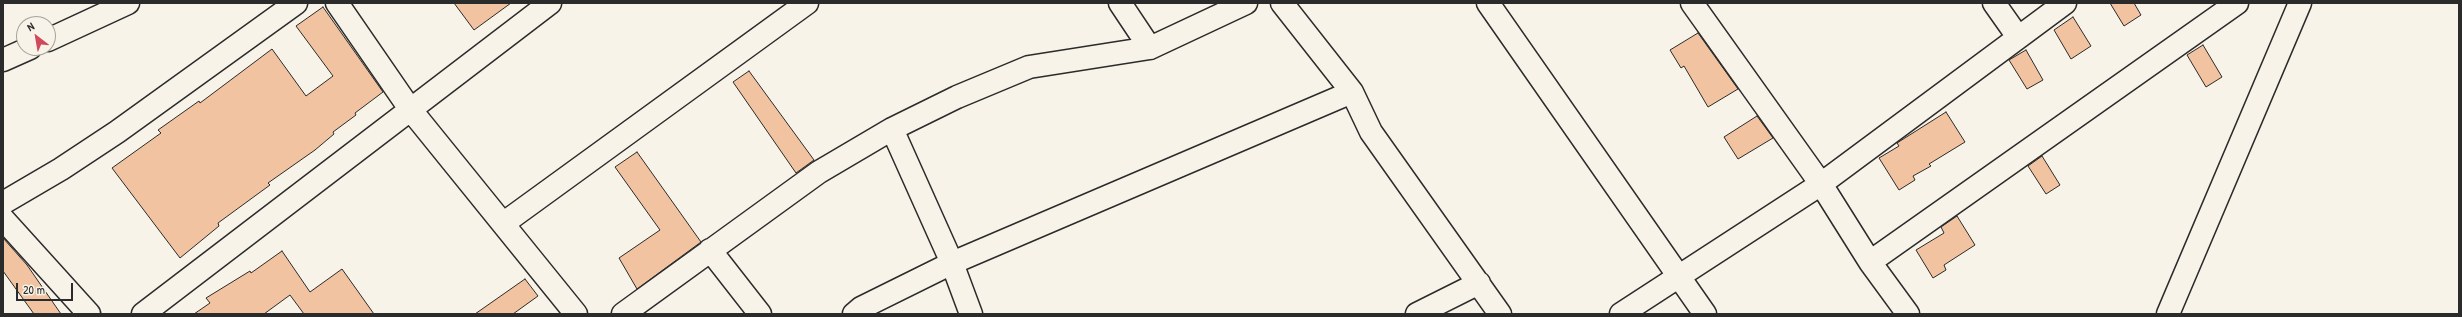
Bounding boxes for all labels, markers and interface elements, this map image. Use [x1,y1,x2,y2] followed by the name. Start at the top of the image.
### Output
[16,16,56,56] north arrow
[24,19,36,34] text: N
[18,275,75,301] scale bar
[23,281,45,298] text: 20 m

